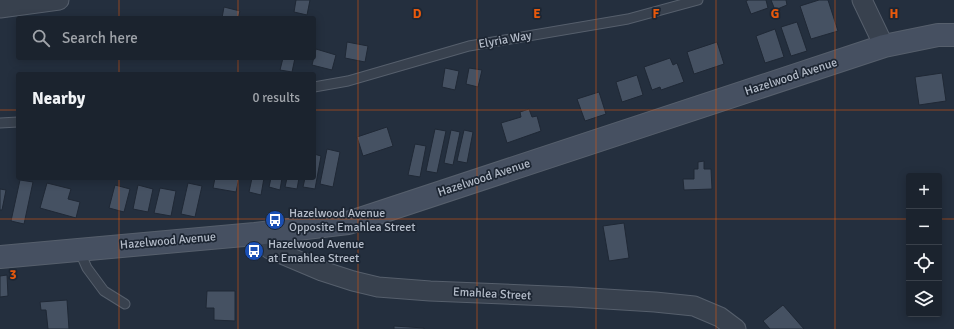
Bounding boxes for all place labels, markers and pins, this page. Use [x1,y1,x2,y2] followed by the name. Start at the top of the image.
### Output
[289,206,415,235] place label: Hazelwood Avenue Opposite Emahlea Street
[264,209,286,231] bus stop icon: Hazelwood Avenue Opposite Emahlea Street
[268,237,364,266] place label: Hazelwood Avenue at Emahlea Street
[243,240,265,262] bus stop icon: Hazelwood Avenue at Emahlea Street

